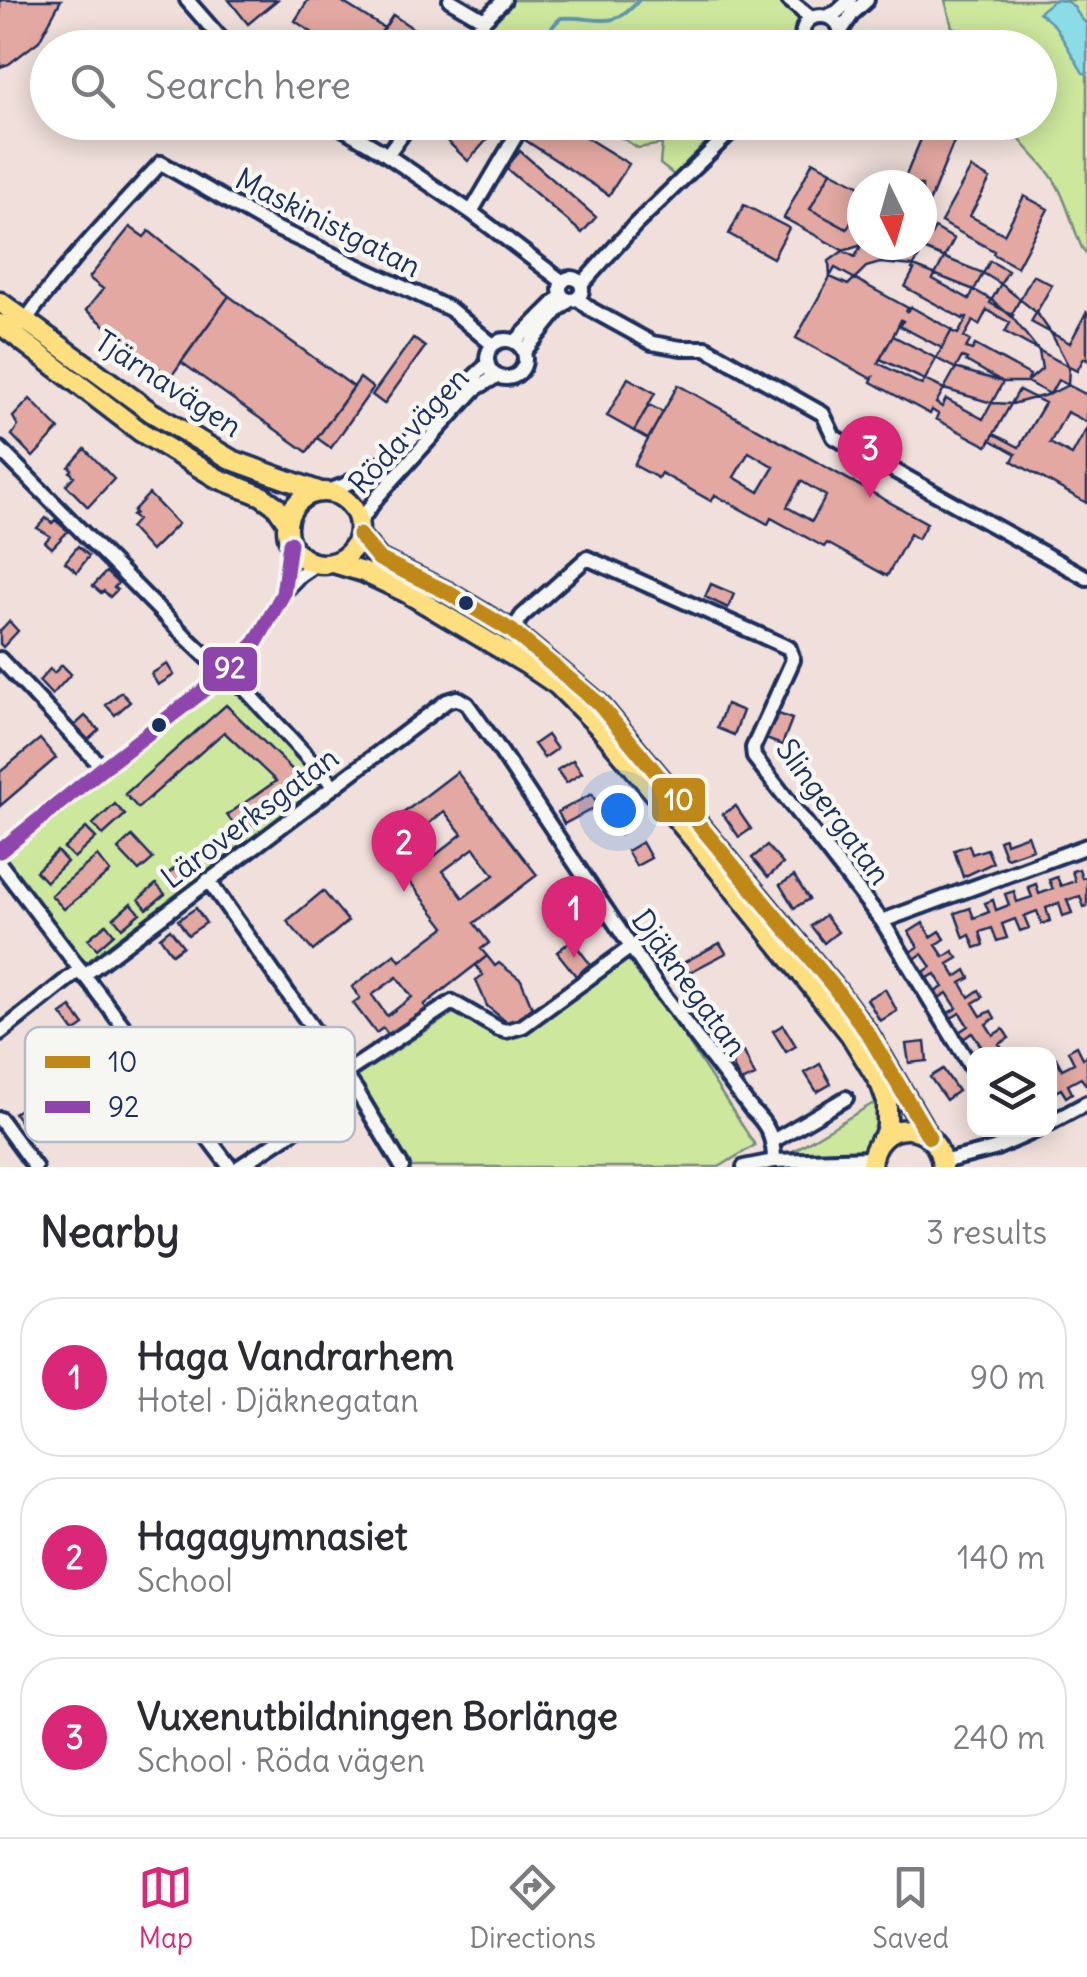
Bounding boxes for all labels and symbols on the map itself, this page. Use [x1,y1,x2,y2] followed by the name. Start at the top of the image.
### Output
[229,159,428,285] street label: Maskinistgatan
[847,170,937,260] north arrow
[88,321,249,445] street label: Tjärnavägen
[340,359,476,502] street label: Röda vägen
[838,416,902,498] pin: 3
[456,593,476,613] unlabelled marker
[201,645,259,693] line badge: 92
[214,650,246,686] text: 92
[149,715,169,735] unlabelled marker
[768,731,899,892] street label: Slingergatan
[153,738,346,896] street label: Läroverksgatan
[650,776,707,824] line badge: 10
[664,782,694,818] text: 10
[593,785,644,836] your location
[372,810,436,892] pin: 2
[542,876,606,958] pin: 1
[624,901,756,1063] street label: Djäknegatan
[25,1027,355,1142] legend
[108,1044,138,1080] text: 10
[108,1089,139,1125] text: 92

